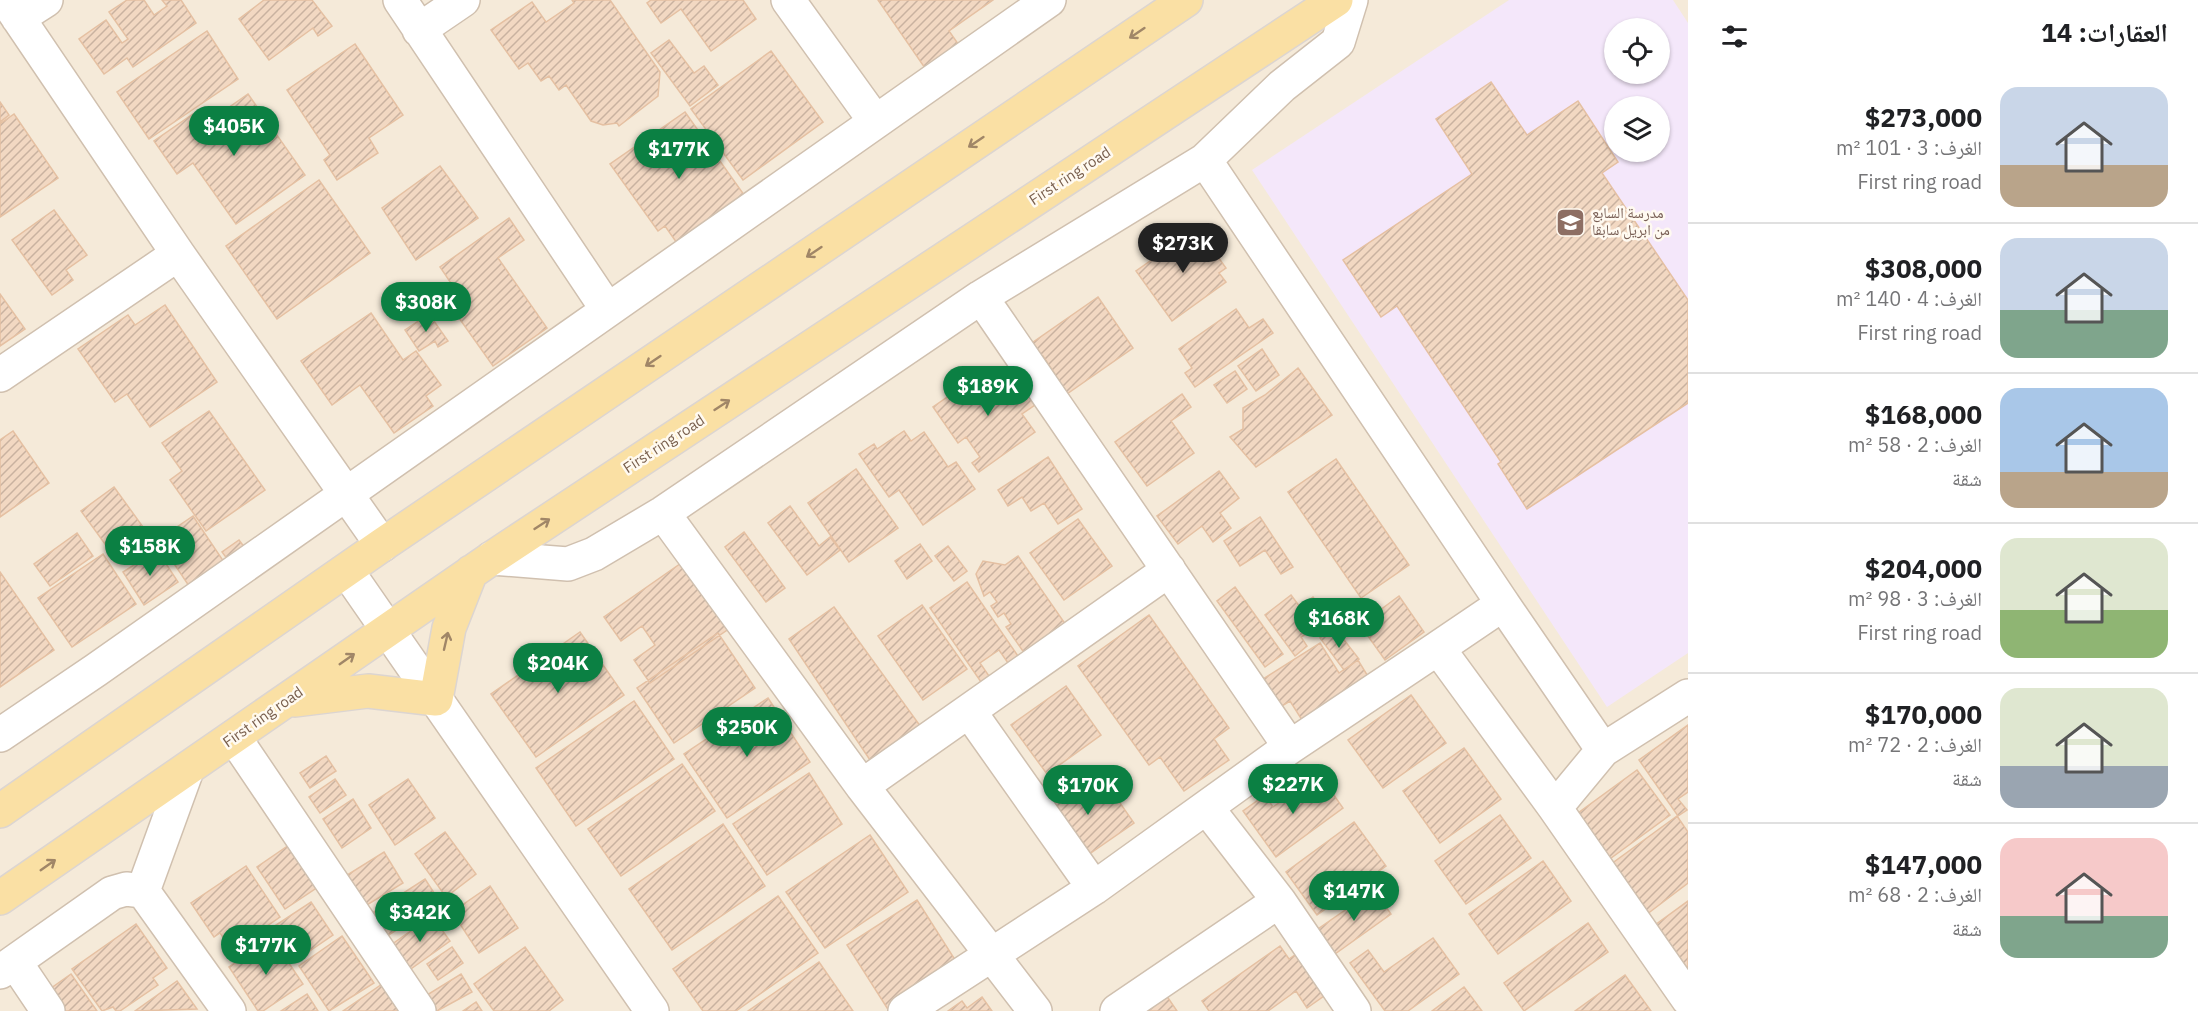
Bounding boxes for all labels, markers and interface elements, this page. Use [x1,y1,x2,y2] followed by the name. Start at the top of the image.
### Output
[2041,15,2168,49] text: العقارات: 14
[1604,18,1670,162] map controls
[1604,18,1670,84] button: locate
[1718,20,1751,53] icon: filters
[1129,27,1146,39] one-way arrow
[1604,96,1670,162] button: layers
[1865,100,1982,134] text: $273,000
[192,106,276,157] pin: $405K
[2048,111,2120,183] icon: home
[203,112,265,139] text: $405K
[637,129,721,180] pin: $177K
[1836,134,1982,161] text: الغرف: 3 · 101 m²
[648,135,710,162] text: $177K
[968,136,985,148] one-way arrow
[1025,142,1114,209] street label: First ring road
[1857,168,1982,195] text: First ring road
[1592,203,1670,240] place label: مدرسة السابع من ابريل سابقا
[1555,206,1587,238] school or university icon: مدرسة السابع من ابريل سابقا
[1141,223,1225,274] pin: $273K
[1152,229,1214,256] text: $273K
[807,246,823,258] one-way arrow
[1865,251,1982,285] text: $308,000
[2048,262,2120,334] icon: home
[384,282,468,333] pin: $308K
[1836,285,1982,312] text: الغرف: 4 · 140 m²
[395,288,457,315] text: $308K
[1857,319,1982,346] text: First ring road
[645,355,662,367] one-way arrow
[946,366,1030,417] pin: $189K
[957,372,1019,399] text: $189K
[1865,397,1982,431] text: $168,000
[714,399,731,412] one-way arrow
[619,410,708,477] street label: First ring road
[2048,412,2120,484] icon: home
[1848,431,1982,458] text: الغرف: 2 · 58 m²
[1952,465,1982,492] text: شقة
[533,518,550,530] one-way arrow
[108,526,192,577] pin: $158K
[119,532,181,559] text: $158K
[1865,551,1982,585] text: $204,000
[2048,562,2120,634] icon: home
[1848,585,1982,612] text: الغرف: 3 · 98 m²
[1297,598,1381,649] pin: $168K
[1308,604,1370,631] text: $168K
[1857,619,1982,646] text: First ring road
[440,632,452,651] one-way arrow
[516,643,600,694] pin: $204K
[527,649,589,676] text: $204K
[338,653,355,665] one-way arrow
[219,682,306,751] street label: First ring road
[1865,697,1982,731] text: $170,000
[705,707,789,758] pin: $250K
[2048,712,2120,784] icon: home
[716,713,778,740] text: $250K
[1848,731,1982,758] text: الغرف: 2 · 72 m²
[1251,764,1335,815] pin: $227K
[1046,765,1130,816] pin: $170K
[1952,765,1982,792] text: شقة
[1262,770,1324,797] text: $227K
[1057,771,1119,798] text: $170K
[1865,847,1982,881] text: $147,000
[40,859,56,871] one-way arrow
[2048,862,2120,934] icon: home
[1312,871,1396,922] pin: $147K
[1323,877,1385,904] text: $147K
[1848,881,1982,908] text: الغرف: 2 · 68 m²
[378,892,462,943] pin: $342K
[389,898,451,925] text: $342K
[1952,915,1982,942] text: شقة
[224,925,308,976] pin: $177K
[235,931,297,958] text: $177K

